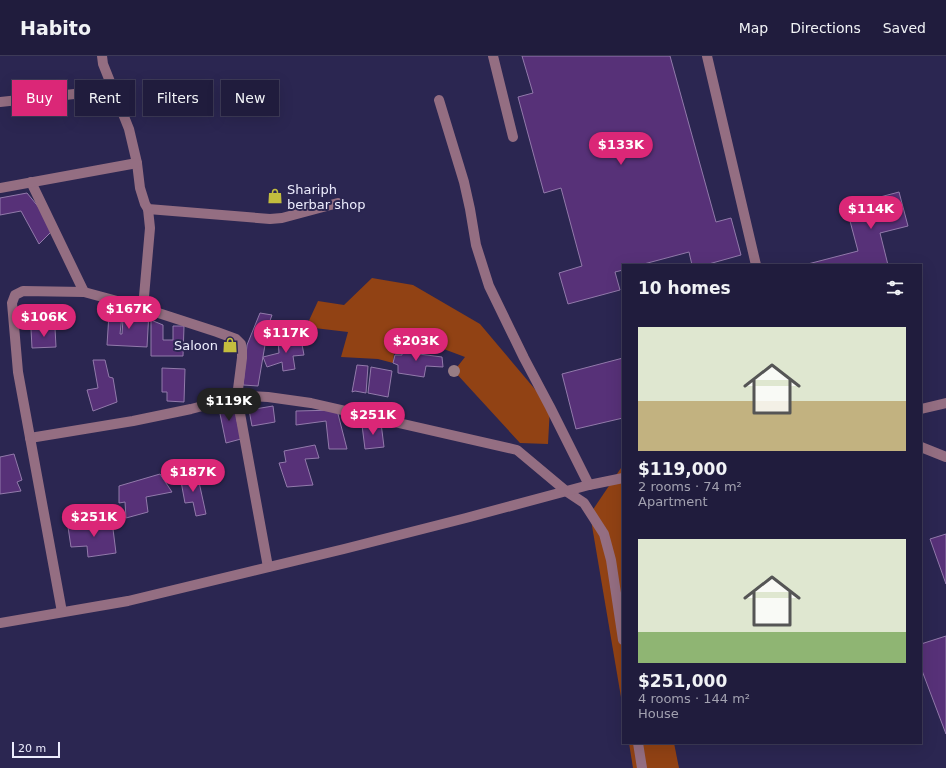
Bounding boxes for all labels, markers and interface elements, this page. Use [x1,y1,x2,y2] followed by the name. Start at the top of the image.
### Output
[20,17,91,39] text: Habito
[739,20,768,36] text: Map
[790,20,861,36] text: Directions
[883,20,926,36] text: Saved
[12,80,67,116] chip: Buy
[75,80,135,116] chip: Rent
[143,80,213,116] chip: Filters
[221,80,279,116] chip: New
[593,132,649,166] pin: $133K
[598,137,644,152] text: $133K
[287,182,366,212] place label: Shariph berbar shop
[266,187,284,205] shop icon: Shariph berbar shop
[843,196,899,230] pin: $114K
[848,201,894,216] text: $114K
[884,277,906,299] icon: filters
[638,278,731,298] text: 10 homes
[101,296,157,330] pin: $167K
[106,301,152,316] text: $167K
[16,304,72,338] pin: $106K
[21,309,67,324] text: $106K
[258,320,314,354] pin: $117K
[263,325,309,340] text: $117K
[388,328,444,362] pin: $203K
[393,333,439,348] text: $203K
[221,336,239,354] shop icon: Saloon
[174,338,218,353] place label: Saloon
[736,353,808,425] icon: home
[201,388,257,422] pin: $119K
[206,393,252,408] text: $119K
[345,402,401,436] pin: $251K
[350,407,396,422] text: $251K
[165,459,221,493] pin: $187K
[638,459,727,479] text: $119,000
[170,464,216,479] text: $187K
[638,479,742,494] text: 2 rooms · 74 m²
[638,494,708,509] text: Apartment
[66,504,122,538] pin: $251K
[71,509,117,524] text: $251K
[736,565,808,637] icon: home
[638,671,727,691] text: $251,000
[638,691,750,706] text: 4 rooms · 144 m²
[638,706,679,721] text: House
[12,740,60,759] scale bar
[18,742,46,755] text: 20 m

